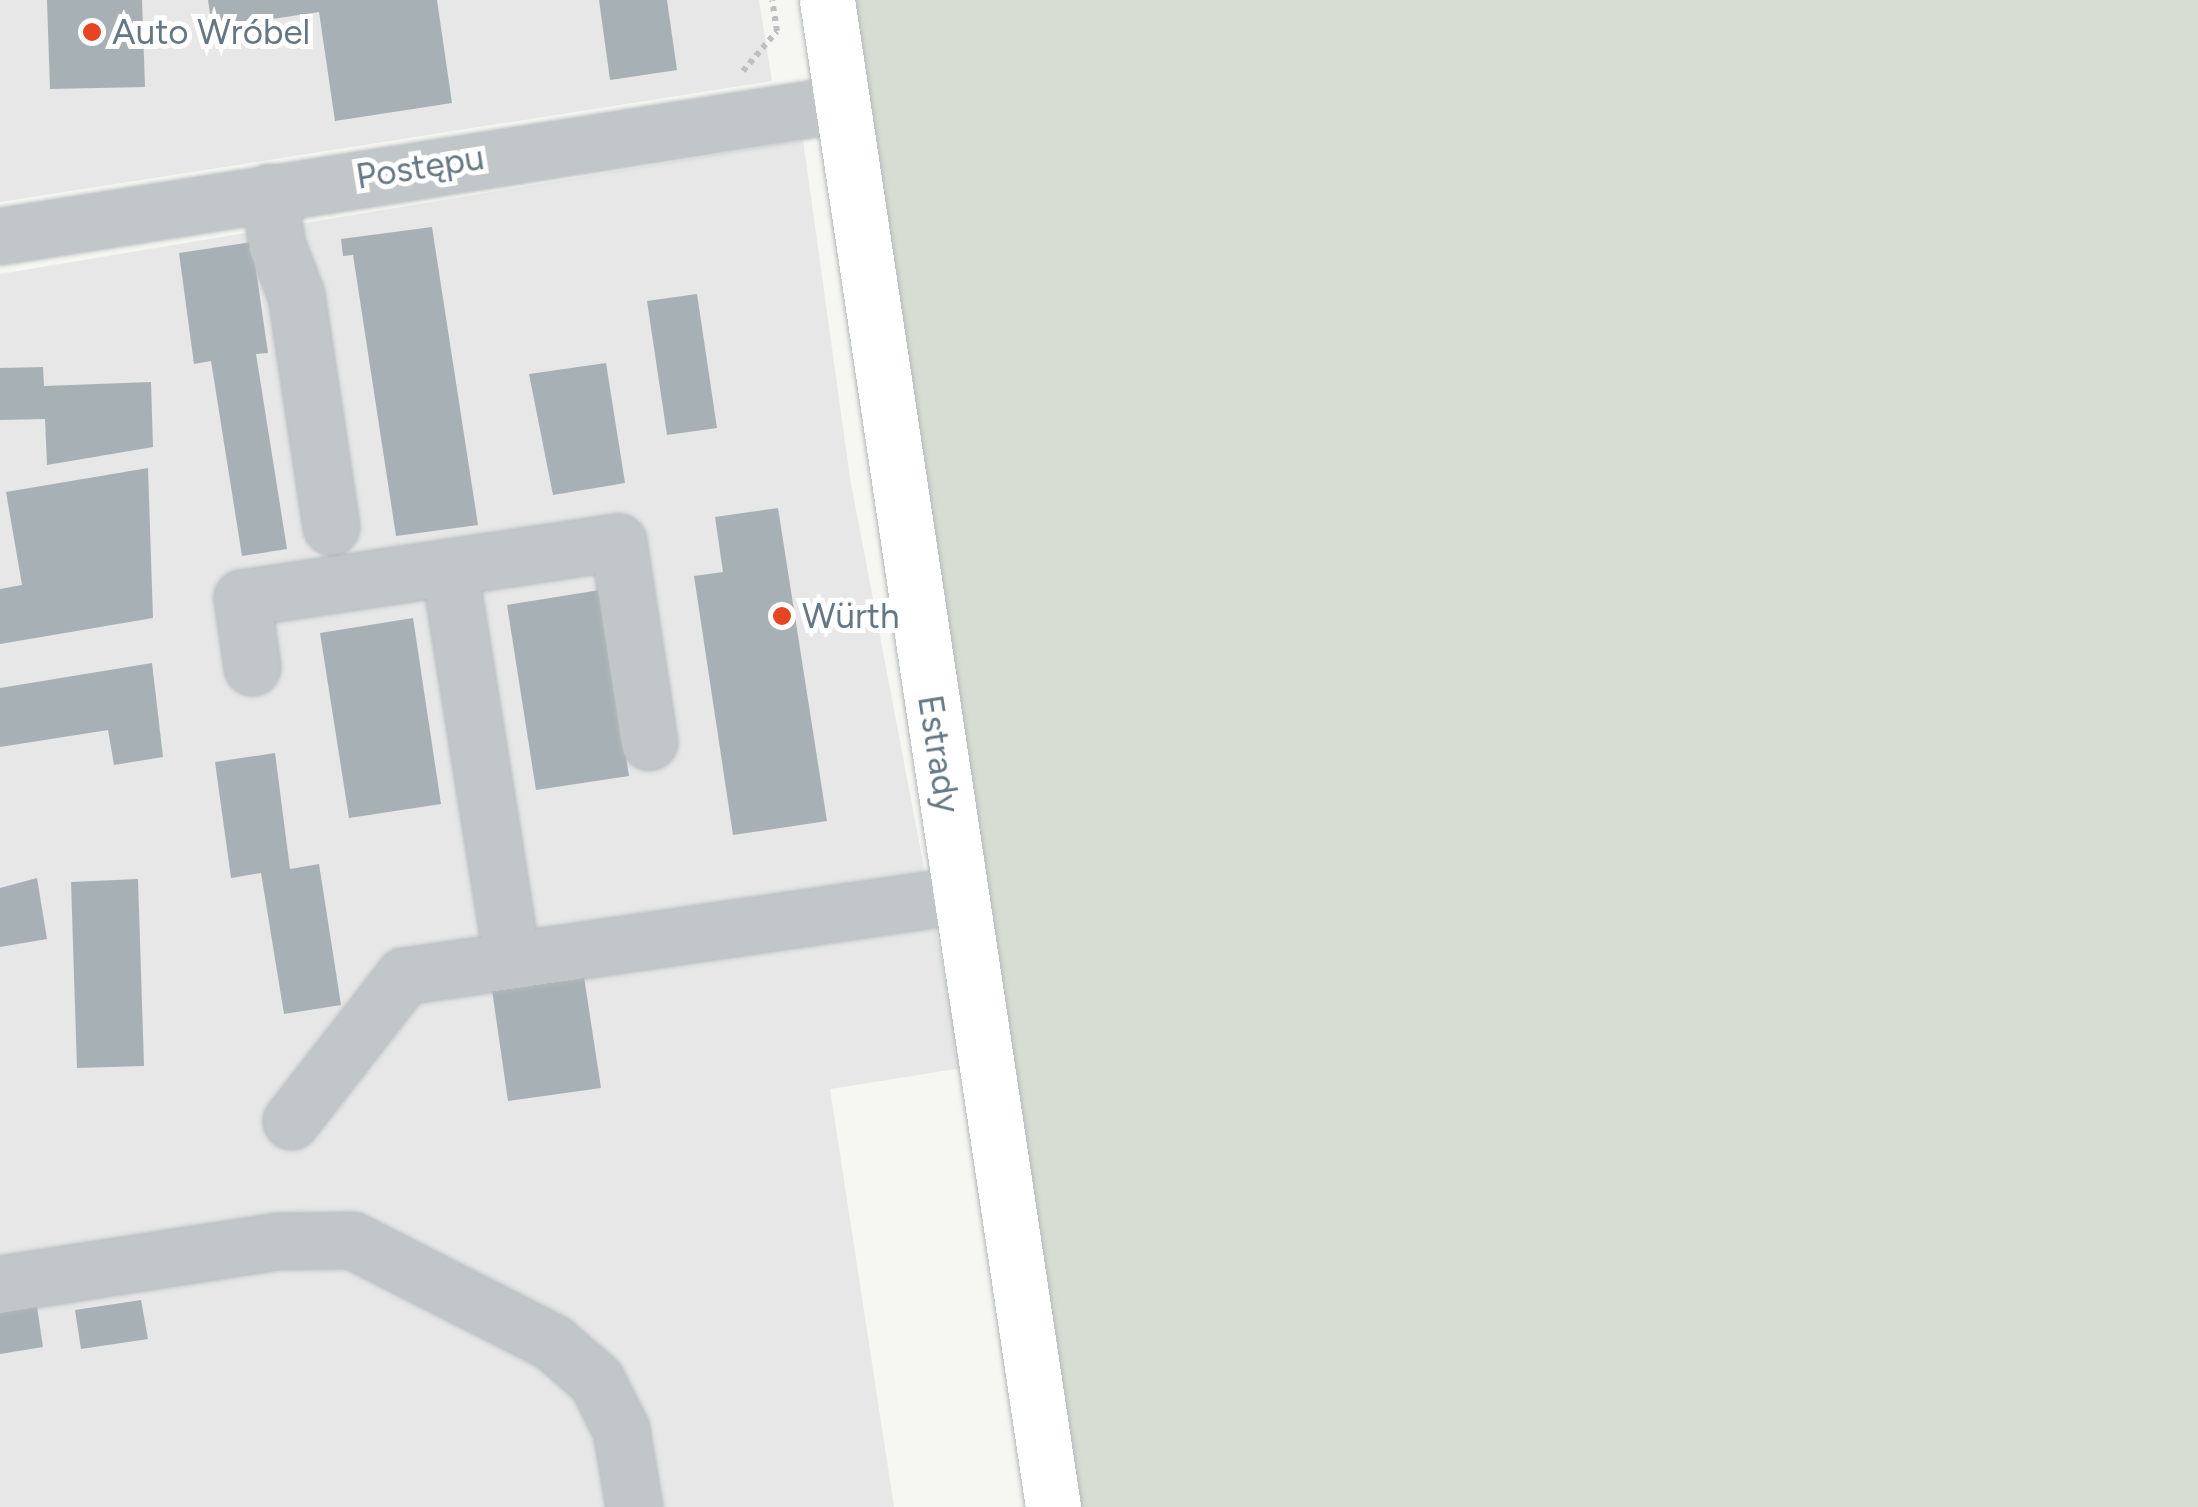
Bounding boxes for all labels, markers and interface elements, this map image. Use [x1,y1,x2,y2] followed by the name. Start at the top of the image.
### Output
[112,11,310,53] place label: Auto Wróbel
[81,21,103,43] marker: Auto Wróbel
[353,136,487,198] street label: Postępu
[802,595,900,637] place label: Würth
[771,605,793,627] marker: Würth
[909,692,969,816] street label: Estrady

